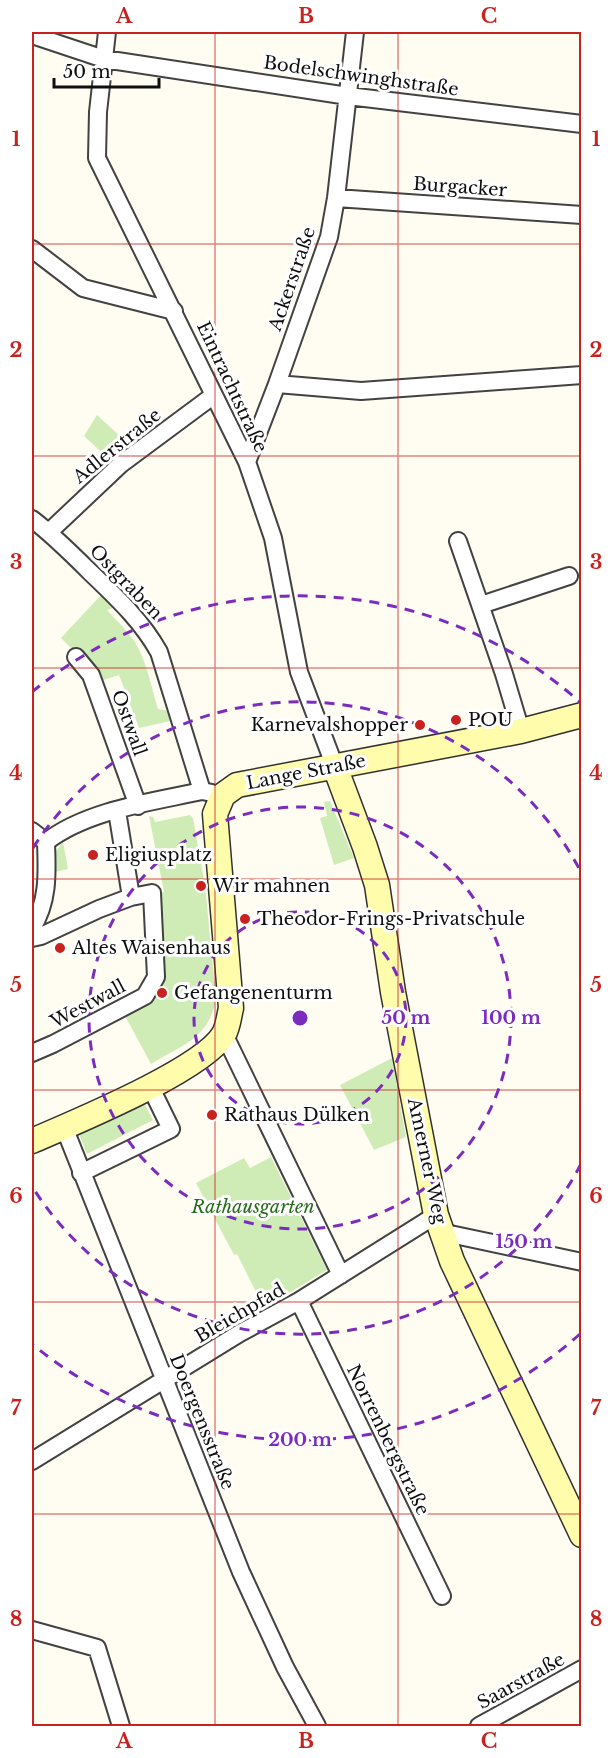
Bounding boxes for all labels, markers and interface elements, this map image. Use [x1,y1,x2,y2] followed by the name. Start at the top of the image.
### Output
[115,4,133,28] text: A
[298,4,314,28] text: B
[481,4,497,28] text: C
[54,51,159,89] scale bar
[262,51,460,101] street label: Bodelschwinghstraße
[63,61,111,83] text: 50 m
[12,127,21,151] text: 1
[592,127,601,151] text: 1
[412,173,508,201] street label: Burgacker
[264,224,320,335] street label: Ackerstraße
[192,318,272,456] street label: Eintrachtstraße
[9,338,23,362] text: 2
[589,338,603,362] text: 2
[68,404,165,489] street label: Adlerstraße
[85,540,167,624] street label: Ostgraben
[10,550,22,574] text: 3
[590,550,602,574] text: 3
[107,687,151,759] street label: Ostwall
[468,709,513,731] place label: POU
[449,713,463,727] marker: POU
[251,714,408,736] place label: Karnevalshopper
[413,718,427,732] marker: Karnevalshopper
[244,750,368,794] street label: Lange Straße
[9,761,23,785] text: 4
[589,761,603,785] text: 4
[105,844,212,866] place label: Eligiusplatz
[86,848,100,862] marker: Eligiusplatz
[212,875,330,897] place label: Wir mahnen
[194,879,208,893] marker: Wir mahnen
[257,908,525,930] place label: Theodor-Frings-Privatschule
[238,912,252,926] marker: Theodor-Frings-Privatschule
[71,937,231,959] place label: Altes Waisenhaus
[53,941,67,955] marker: Altes Waisenhaus
[10,973,22,997] text: 5
[590,973,602,997] text: 5
[46,975,129,1033] street label: Westwall
[174,982,333,1004] place label: Gefangenenturm
[155,986,169,1000] marker: Gefangenenturm
[382,1007,431,1029] text: 50 m
[481,1007,541,1029] text: 100 m
[290,1008,310,1028] centre of rings
[403,1095,451,1226] street label: Amerner Weg
[224,1104,370,1126] place label: Rathaus Dülken
[205,1108,219,1122] marker: Rathaus Dülken
[9,1184,23,1208] text: 6
[589,1184,603,1208] text: 6
[190,1196,315,1218] park label: Rathausgarten
[496,1231,553,1253] text: 150 m
[191,1278,289,1348] street label: Bleichpfad
[165,1351,239,1493] street label: Doergensstraße
[342,1361,434,1519] street label: Norrenbergstraße
[11,1396,22,1420] text: 7
[591,1396,602,1420] text: 7
[268,1429,332,1451] text: 200 m
[10,1607,22,1631] text: 8
[590,1607,602,1631] text: 8
[474,1648,568,1714] street label: Saarstraße
[115,1729,133,1753] text: A
[298,1729,314,1753] text: B
[481,1729,497,1753] text: C

